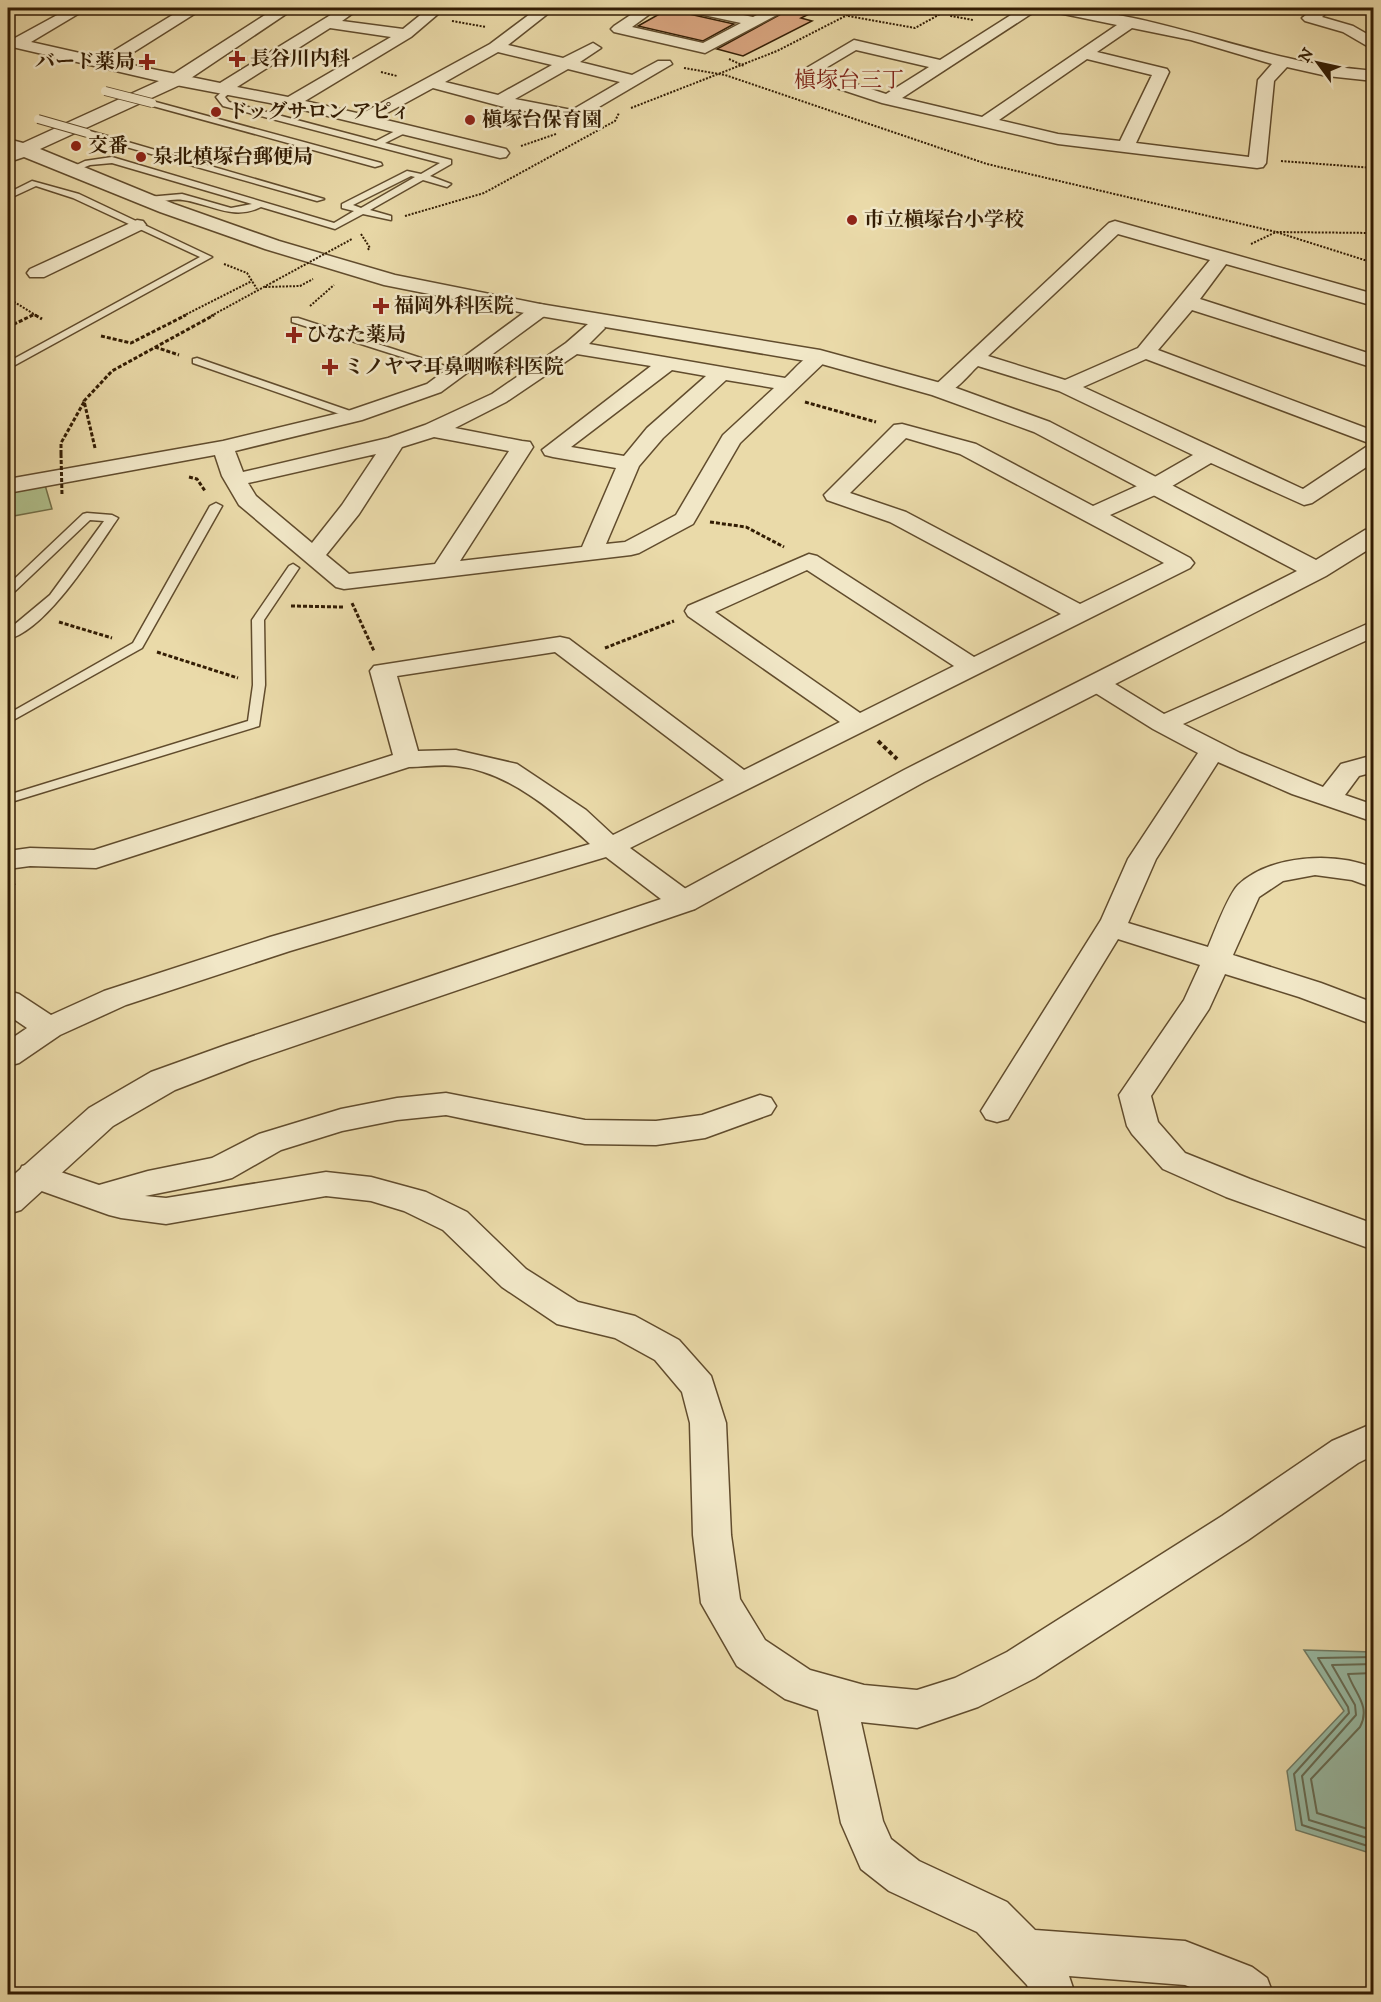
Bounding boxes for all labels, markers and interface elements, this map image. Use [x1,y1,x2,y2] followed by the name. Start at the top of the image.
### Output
[1288,33,1348,93] north arrow
[1294,44,1318,66] text: N
[250,47,350,72] place label: 長谷川内科
[35,50,135,75] place label: バード薬局
[228,50,246,68] marker: 長谷川内科
[140,55,154,69] marker: バード薬局
[794,67,904,94] district label: 槇塚台三丁
[228,100,411,125] place label: ドッグサロン アピィ
[209,105,223,119] marker: ドッグサロン アピィ
[482,108,602,133] place label: 槇塚台保育園
[463,113,477,127] marker: 槇塚台保育園
[88,134,128,159] place label: 交番
[69,139,83,153] marker: 交番
[153,145,313,170] place label: 泉北槙塚台郵便局
[134,150,148,164] marker: 泉北槙塚台郵便局
[864,208,1024,233] place label: 市立槇塚台小学校
[845,213,859,227] marker: 市立槇塚台小学校
[394,294,514,319] place label: 福岡外科医院
[372,297,390,315] marker: 福岡外科医院
[306,323,406,348] place label: ひなた薬局
[287,328,301,342] marker: ひなた薬局
[344,355,564,380] place label: ミノヤマ耳鼻咽喉科医院
[321,358,339,376] marker: ミノヤマ耳鼻咽喉科医院

